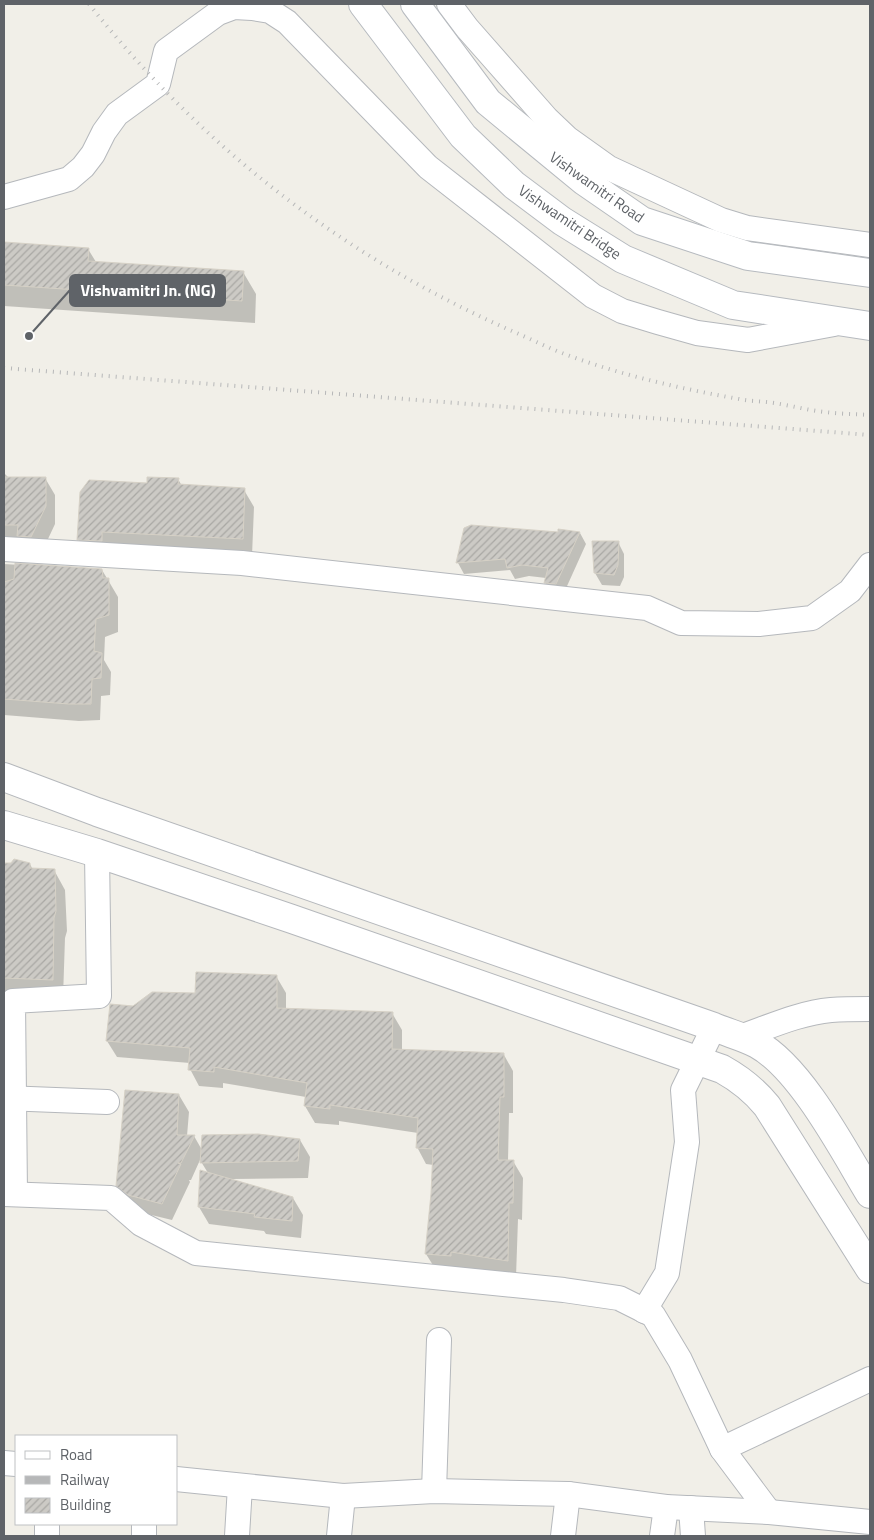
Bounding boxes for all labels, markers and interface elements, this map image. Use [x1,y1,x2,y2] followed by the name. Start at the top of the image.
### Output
[545,146,649,228] street label: Vishwamitri Road
[514,179,626,265] street label: Vishwamitri Bridge
[70,275,225,306] callout: Vishvamitri Jn. (NG)
[80,278,216,302] text: Vishvamitri Jn. (NG)
[15,1435,178,1525] legend
[60,1443,92,1466] text: Road
[60,1468,110,1491] text: Railway
[60,1493,111,1516] text: Building

